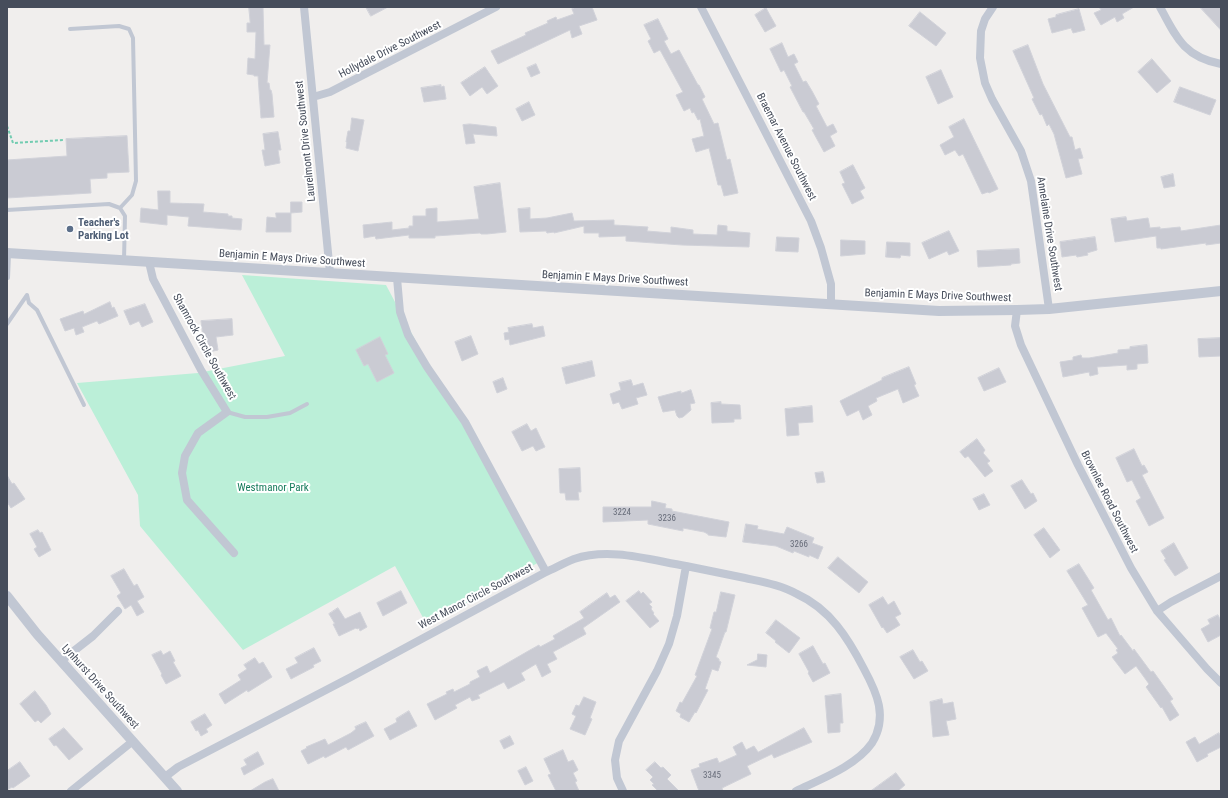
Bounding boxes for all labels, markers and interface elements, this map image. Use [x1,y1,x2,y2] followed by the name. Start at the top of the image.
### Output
[337,18,443,82] street label: Hollydale Drive Southwest
[293,80,319,202] street label: Laurelmont Drive Southwest
[753,91,819,203] street label: Braemar Avenue Southwest
[1033,176,1065,292] street label: Annelaine Drive Southwest
[78,216,129,242] place label: Teacher's Parking Lot
[65,224,75,234] marker: Teacher's Parking Lot
[218,247,366,271] street label: Benjamin E Mays Drive Southwest
[541,269,689,289] street label: Benjamin E Mays Drive Southwest
[864,287,1012,305] street label: Benjamin E Mays Drive Southwest
[169,292,239,402] street label: Shamrock Circle Southwest
[1077,449,1141,555] street label: Brownlee Road Southwest
[237,481,309,495] park label: Westmanor Park
[613,508,631,518] house number: 3224
[658,514,676,524] house number: 3236
[790,540,808,550] house number: 3266
[417,561,535,633] street label: West Manor Circle Southwest
[59,642,141,732] street label: Lynhurst Drive Southwest
[703,771,721,781] house number: 3345

